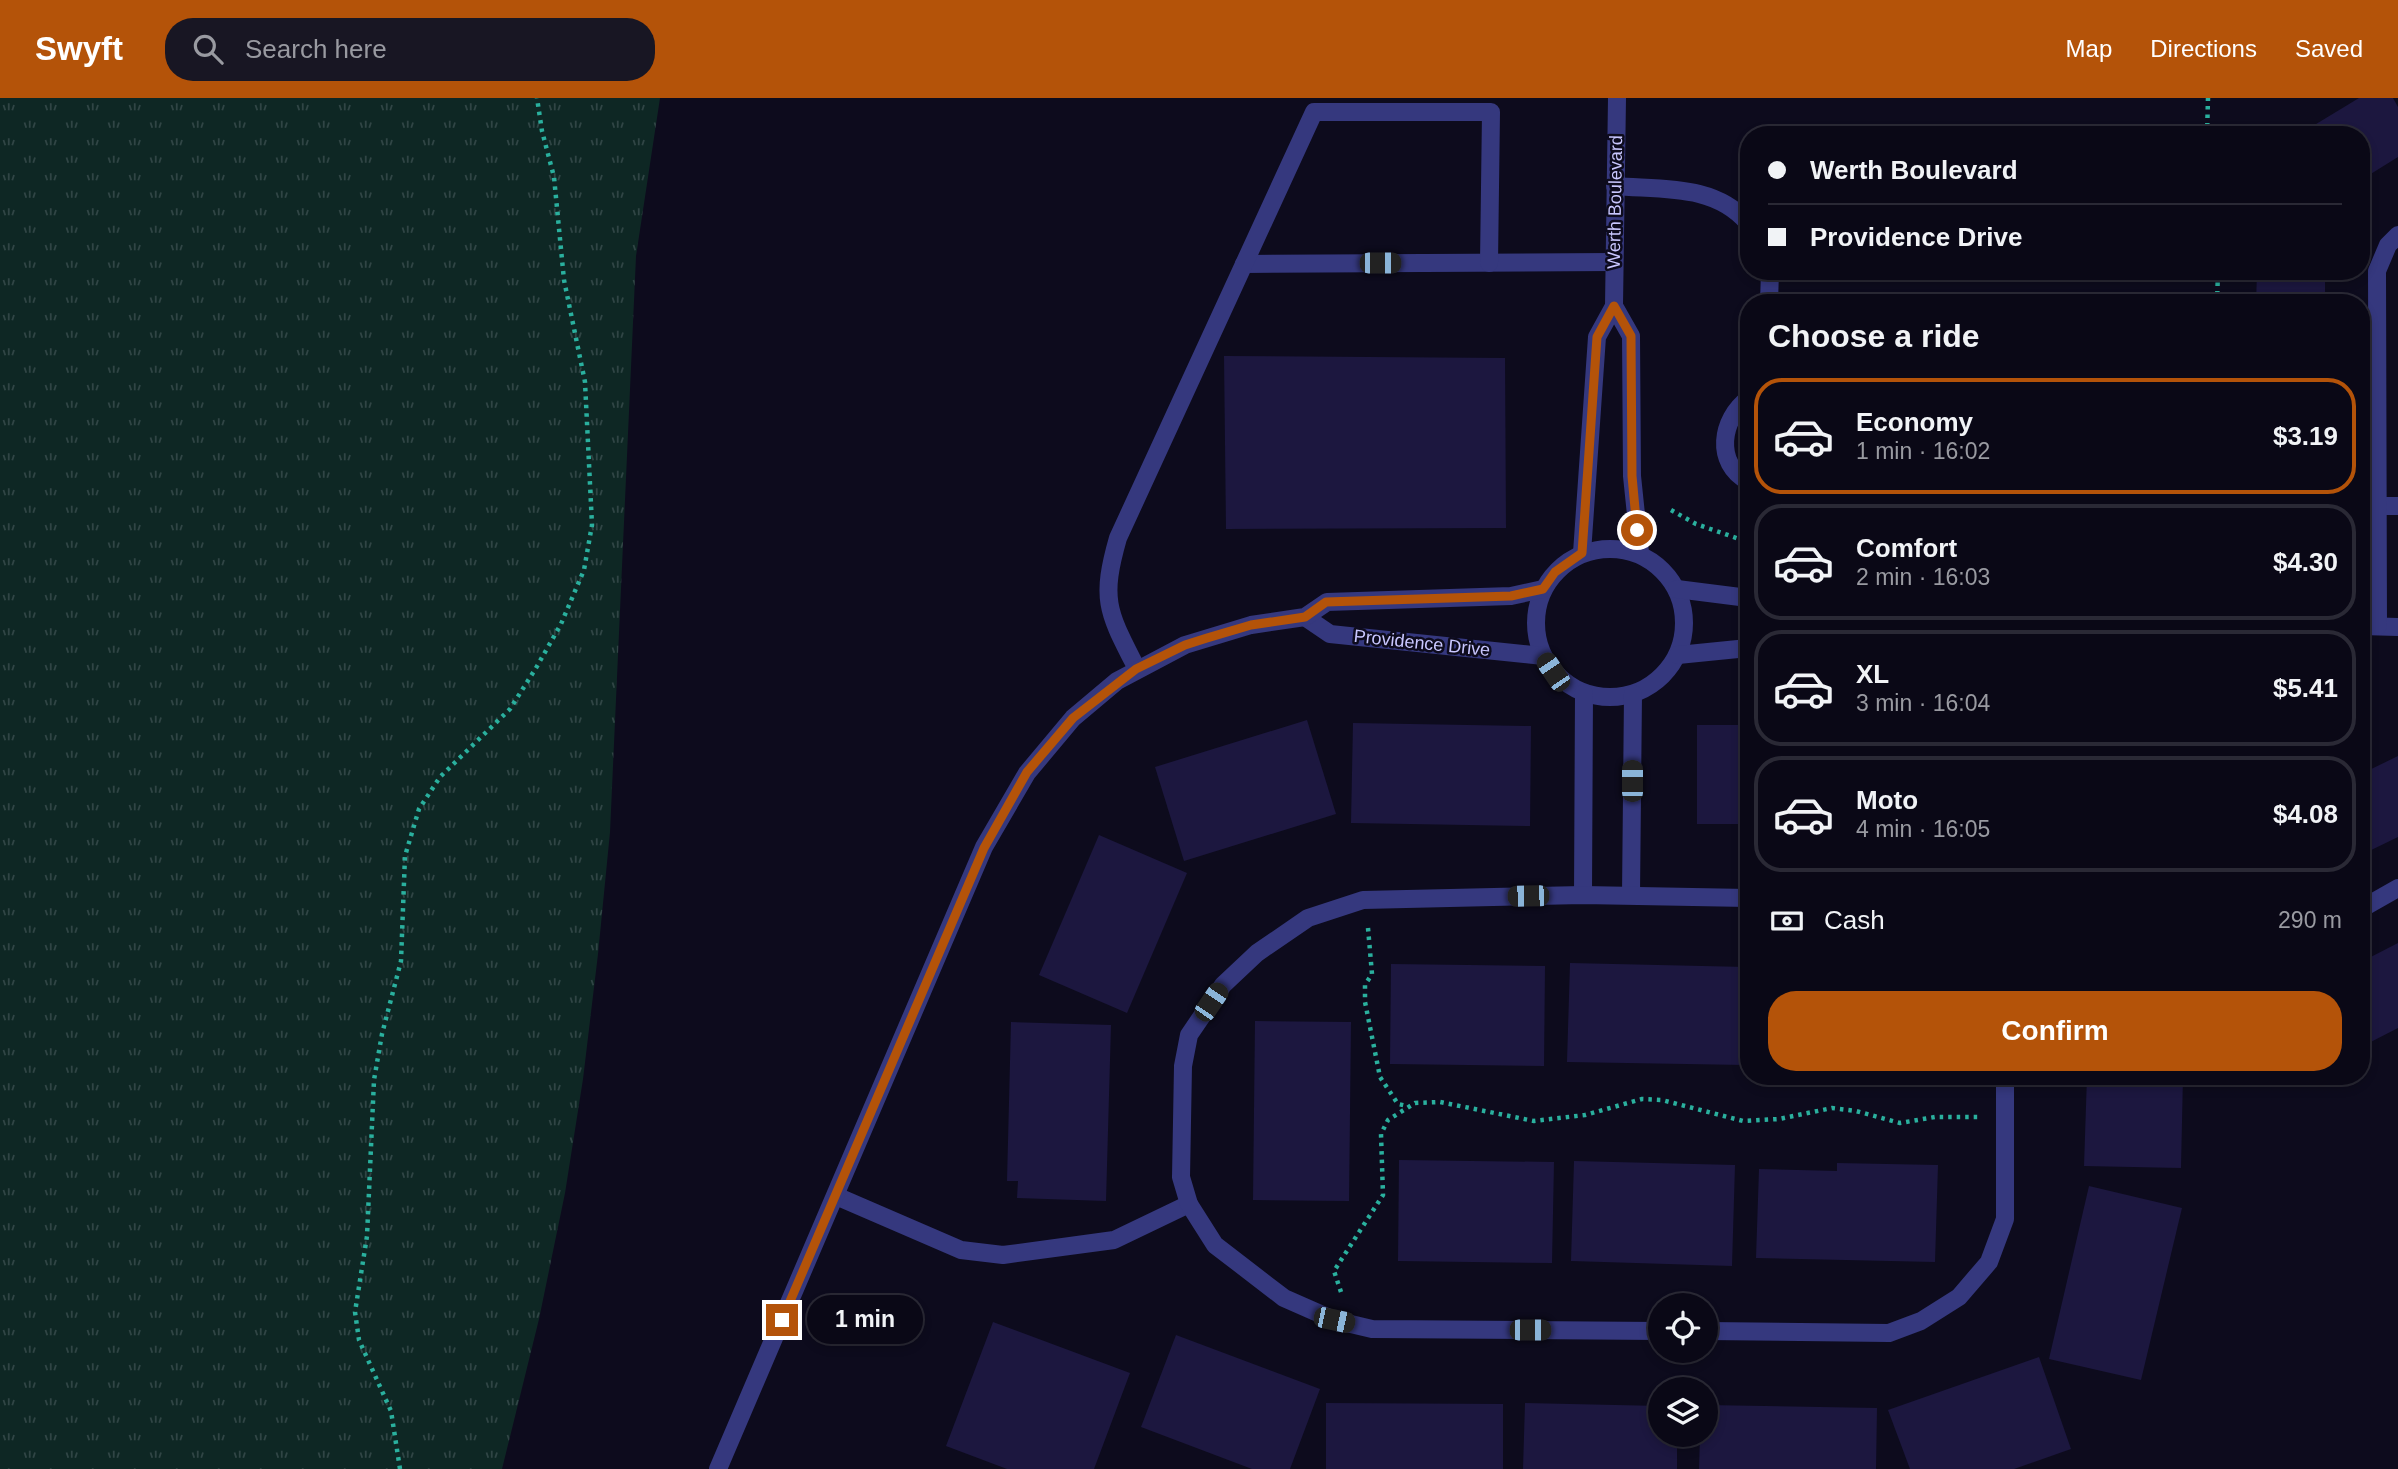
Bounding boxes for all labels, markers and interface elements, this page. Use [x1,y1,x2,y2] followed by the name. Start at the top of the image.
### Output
[165,18,655,81] search box
[35,30,123,67] text: Swyft
[189,30,227,68] icon: search
[245,34,387,64] text: Search here
[2066,35,2112,62] text: Map
[2150,35,2257,62] text: Directions
[2295,35,2363,62] text: Saved
[1604,135,1626,269] street label: Werth Boulevard
[1810,155,2018,185] text: Werth Boulevard
[1810,222,2022,252] text: Providence Drive
[1360,253,1402,274] car
[1768,318,1980,354] text: Choose a ride
[1772,405,1835,468] icon: car
[1856,407,1973,437] text: Economy
[2273,421,2338,451] text: $3.19
[1856,438,1990,464] text: 1 min · 16:02
[1621,514,1653,546] route start
[1772,531,1835,594] icon: car
[1856,533,1957,563] text: Comfort
[2273,547,2338,577] text: $4.30
[1856,564,1990,590] text: 2 min · 16:03
[1353,626,1491,660] street label: Providence Drive
[1533,649,1574,695] car
[1772,657,1835,720] icon: car
[1856,659,1889,689] text: XL
[2273,673,2338,703] text: $5.41
[1856,690,1990,716] text: 3 min · 16:04
[1622,760,1643,802] car
[1772,783,1835,846] icon: car
[1856,785,1918,815] text: Moto
[2273,799,2338,829] text: $4.08
[1856,816,1990,842] text: 4 min · 16:05
[1507,885,1550,907] car
[1768,902,1806,940] icon: cash
[1824,905,1885,935] text: Cash
[2278,907,2342,933] text: 290 m
[1191,979,1232,1025] car
[1768,991,2342,1071] button: Confirm
[1648,1293,1718,1447] map controls
[1648,1293,1718,1363] button: locate
[806,1296,922,1344] callout: 1 min
[766,1304,798,1336] route end
[1312,1305,1357,1335] car
[835,1306,895,1332] text: 1 min
[1510,1320,1552,1341] car
[1648,1377,1718,1447] button: layers

